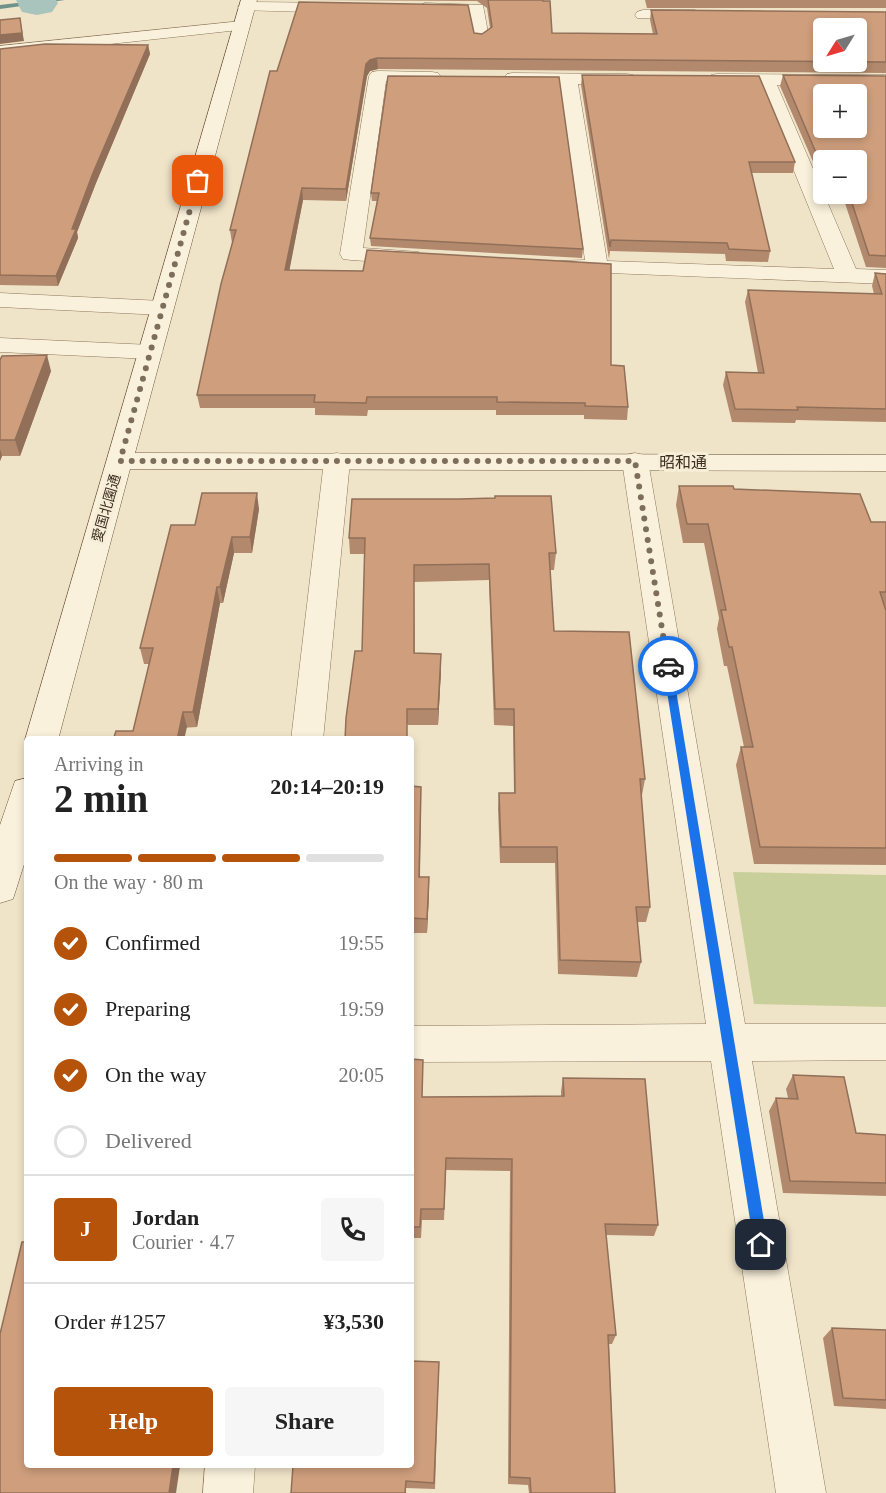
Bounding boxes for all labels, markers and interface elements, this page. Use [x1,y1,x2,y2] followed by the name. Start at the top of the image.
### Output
[813,18,867,72] north arrow
[813,18,867,204] map controls
[813,84,867,138] button: +
[813,150,867,204] button: −
[172,155,223,206] pin
[181,164,214,197] icon: bag
[659,454,707,471] street label: 昭和通
[89,472,123,544] street label: 愛国北園通
[638,636,698,696] courier
[652,650,685,683] icon: car
[54,753,143,775] text: Arriving in
[270,774,384,799] text: 20:14–20:19
[54,777,148,820] text: 2 min
[54,871,203,893] text: On the way · 80 m
[54,927,87,960] icon: check
[105,930,200,955] text: Confirmed
[338,932,384,954] text: 19:55
[54,993,87,1026] icon: check
[105,996,191,1021] text: Preparing
[338,998,384,1020] text: 19:59
[54,1059,87,1092] icon: check
[105,1062,206,1087] text: On the way
[338,1064,384,1086] text: 20:05
[105,1128,192,1153] text: Delivered
[321,1198,384,1261] button: phone
[132,1205,199,1230] text: Jordan
[80,1216,91,1241] text: J
[735,1219,786,1270] pin
[744,1228,777,1261] icon: home
[132,1231,235,1253] text: Courier · 4.7
[54,1309,166,1334] text: Order #1257
[324,1309,384,1334] text: ¥3,530
[54,1387,213,1456] button: Help
[225,1387,384,1456] button: Share

